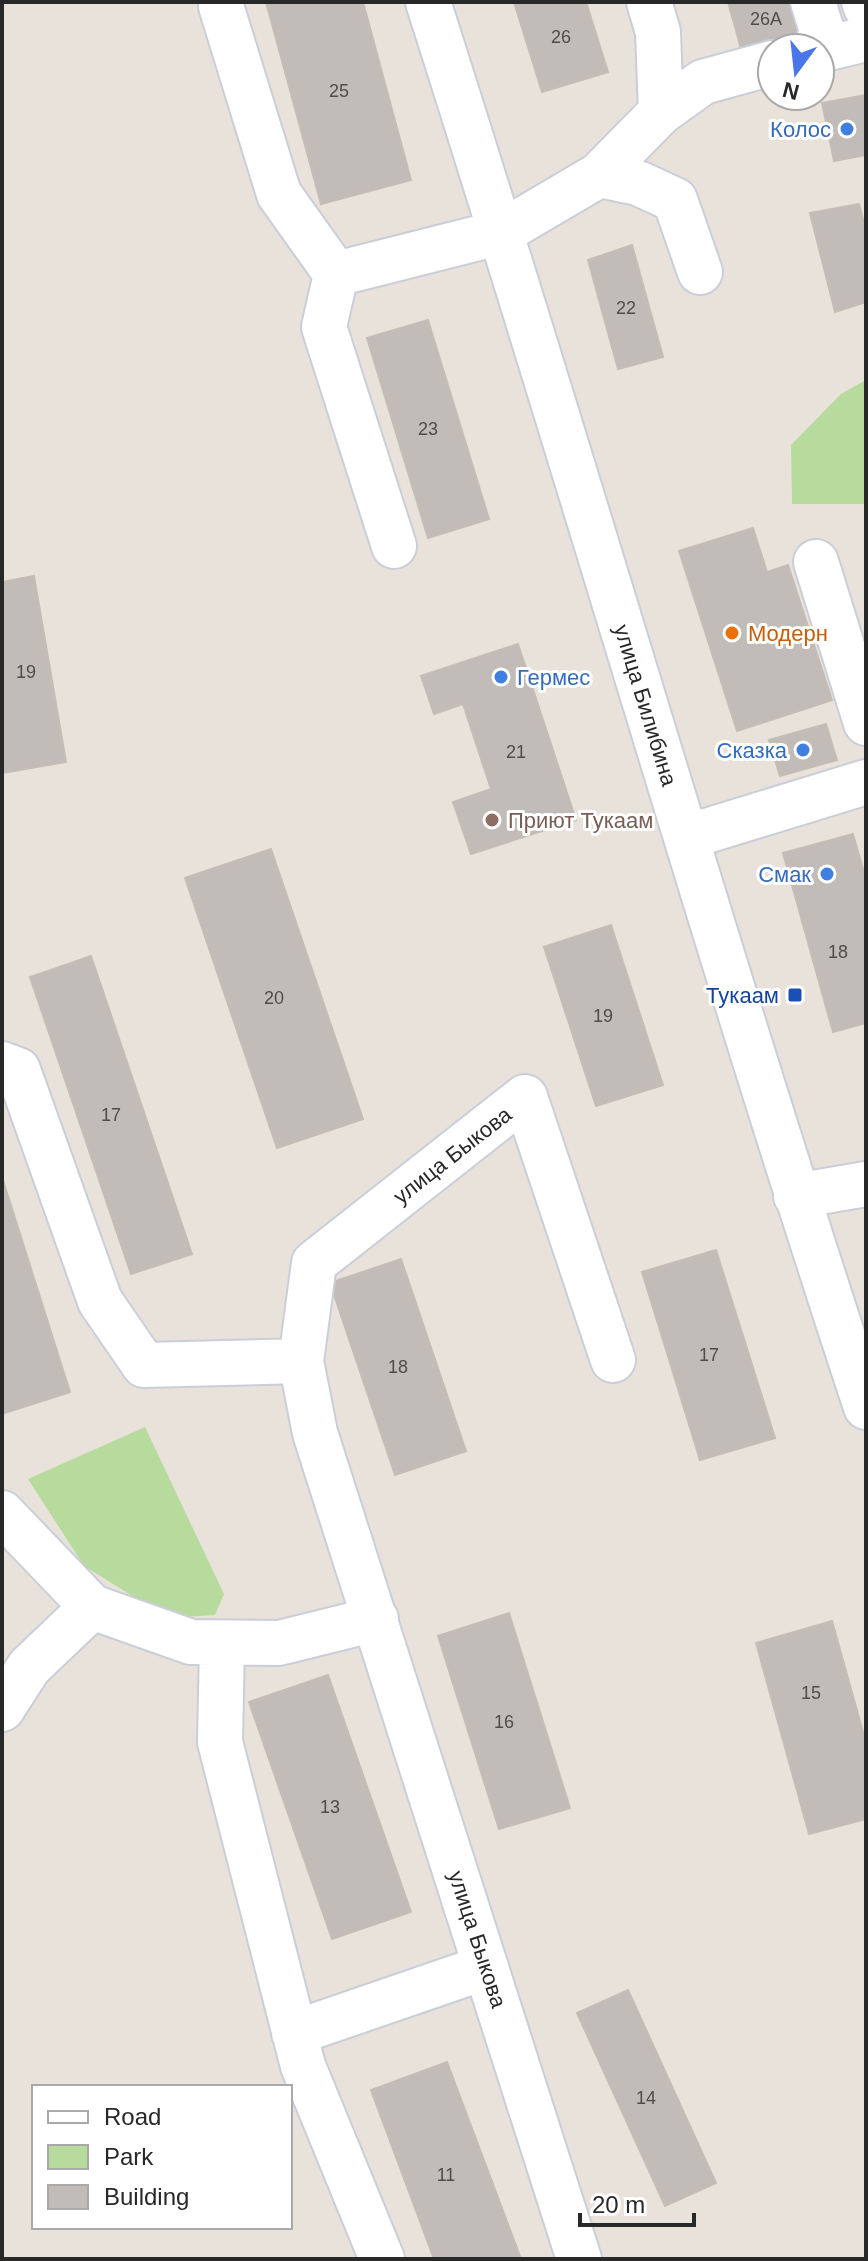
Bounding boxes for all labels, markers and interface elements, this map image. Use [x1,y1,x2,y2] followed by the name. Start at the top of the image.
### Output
[750,9,782,29] house number: 26А
[551,27,571,47] house number: 26
[756,32,836,112] north arrow
[780,77,802,105] text: N
[329,81,349,101] house number: 25
[770,117,831,142] place label: Колос
[838,120,856,138] marker: Колос
[616,298,636,318] house number: 22
[418,419,438,439] house number: 23
[609,621,682,790] street label: улица Билибина
[748,621,828,646] place label: Модерн
[723,624,741,642] marker: Модерн
[16,662,36,682] house number: 19
[517,665,590,690] place label: Гермес
[492,668,510,686] marker: Гермес
[717,738,788,763] place label: Сказка
[794,741,812,759] marker: Сказка
[506,742,526,762] house number: 21
[508,808,653,833] place label: Приют Тукаам
[483,811,501,829] marker: Приют Тукаам
[758,862,811,887] place label: Смак
[818,865,836,883] marker: Смак
[828,942,848,962] house number: 18
[706,983,779,1008] place label: Тукаам
[786,986,804,1004] marker: Тукаам
[264,988,284,1008] house number: 20
[593,1006,613,1026] house number: 19
[388,1101,517,1209] street label: улица Быкова
[101,1105,121,1125] house number: 17
[699,1345,719,1365] house number: 17
[388,1357,408,1377] house number: 18
[801,1683,821,1703] house number: 15
[494,1712,514,1732] house number: 16
[320,1797,340,1817] house number: 13
[444,1867,512,2012] street label: улица Быкова
[32,2085,292,2229] legend
[636,2088,656,2108] house number: 14
[104,2103,161,2130] text: Road
[104,2143,154,2170] text: Park
[437,2165,455,2185] house number: 11
[580,2177,694,2227] scale bar
[104,2183,189,2210] text: Building
[592,2191,645,2218] text: 20 m

